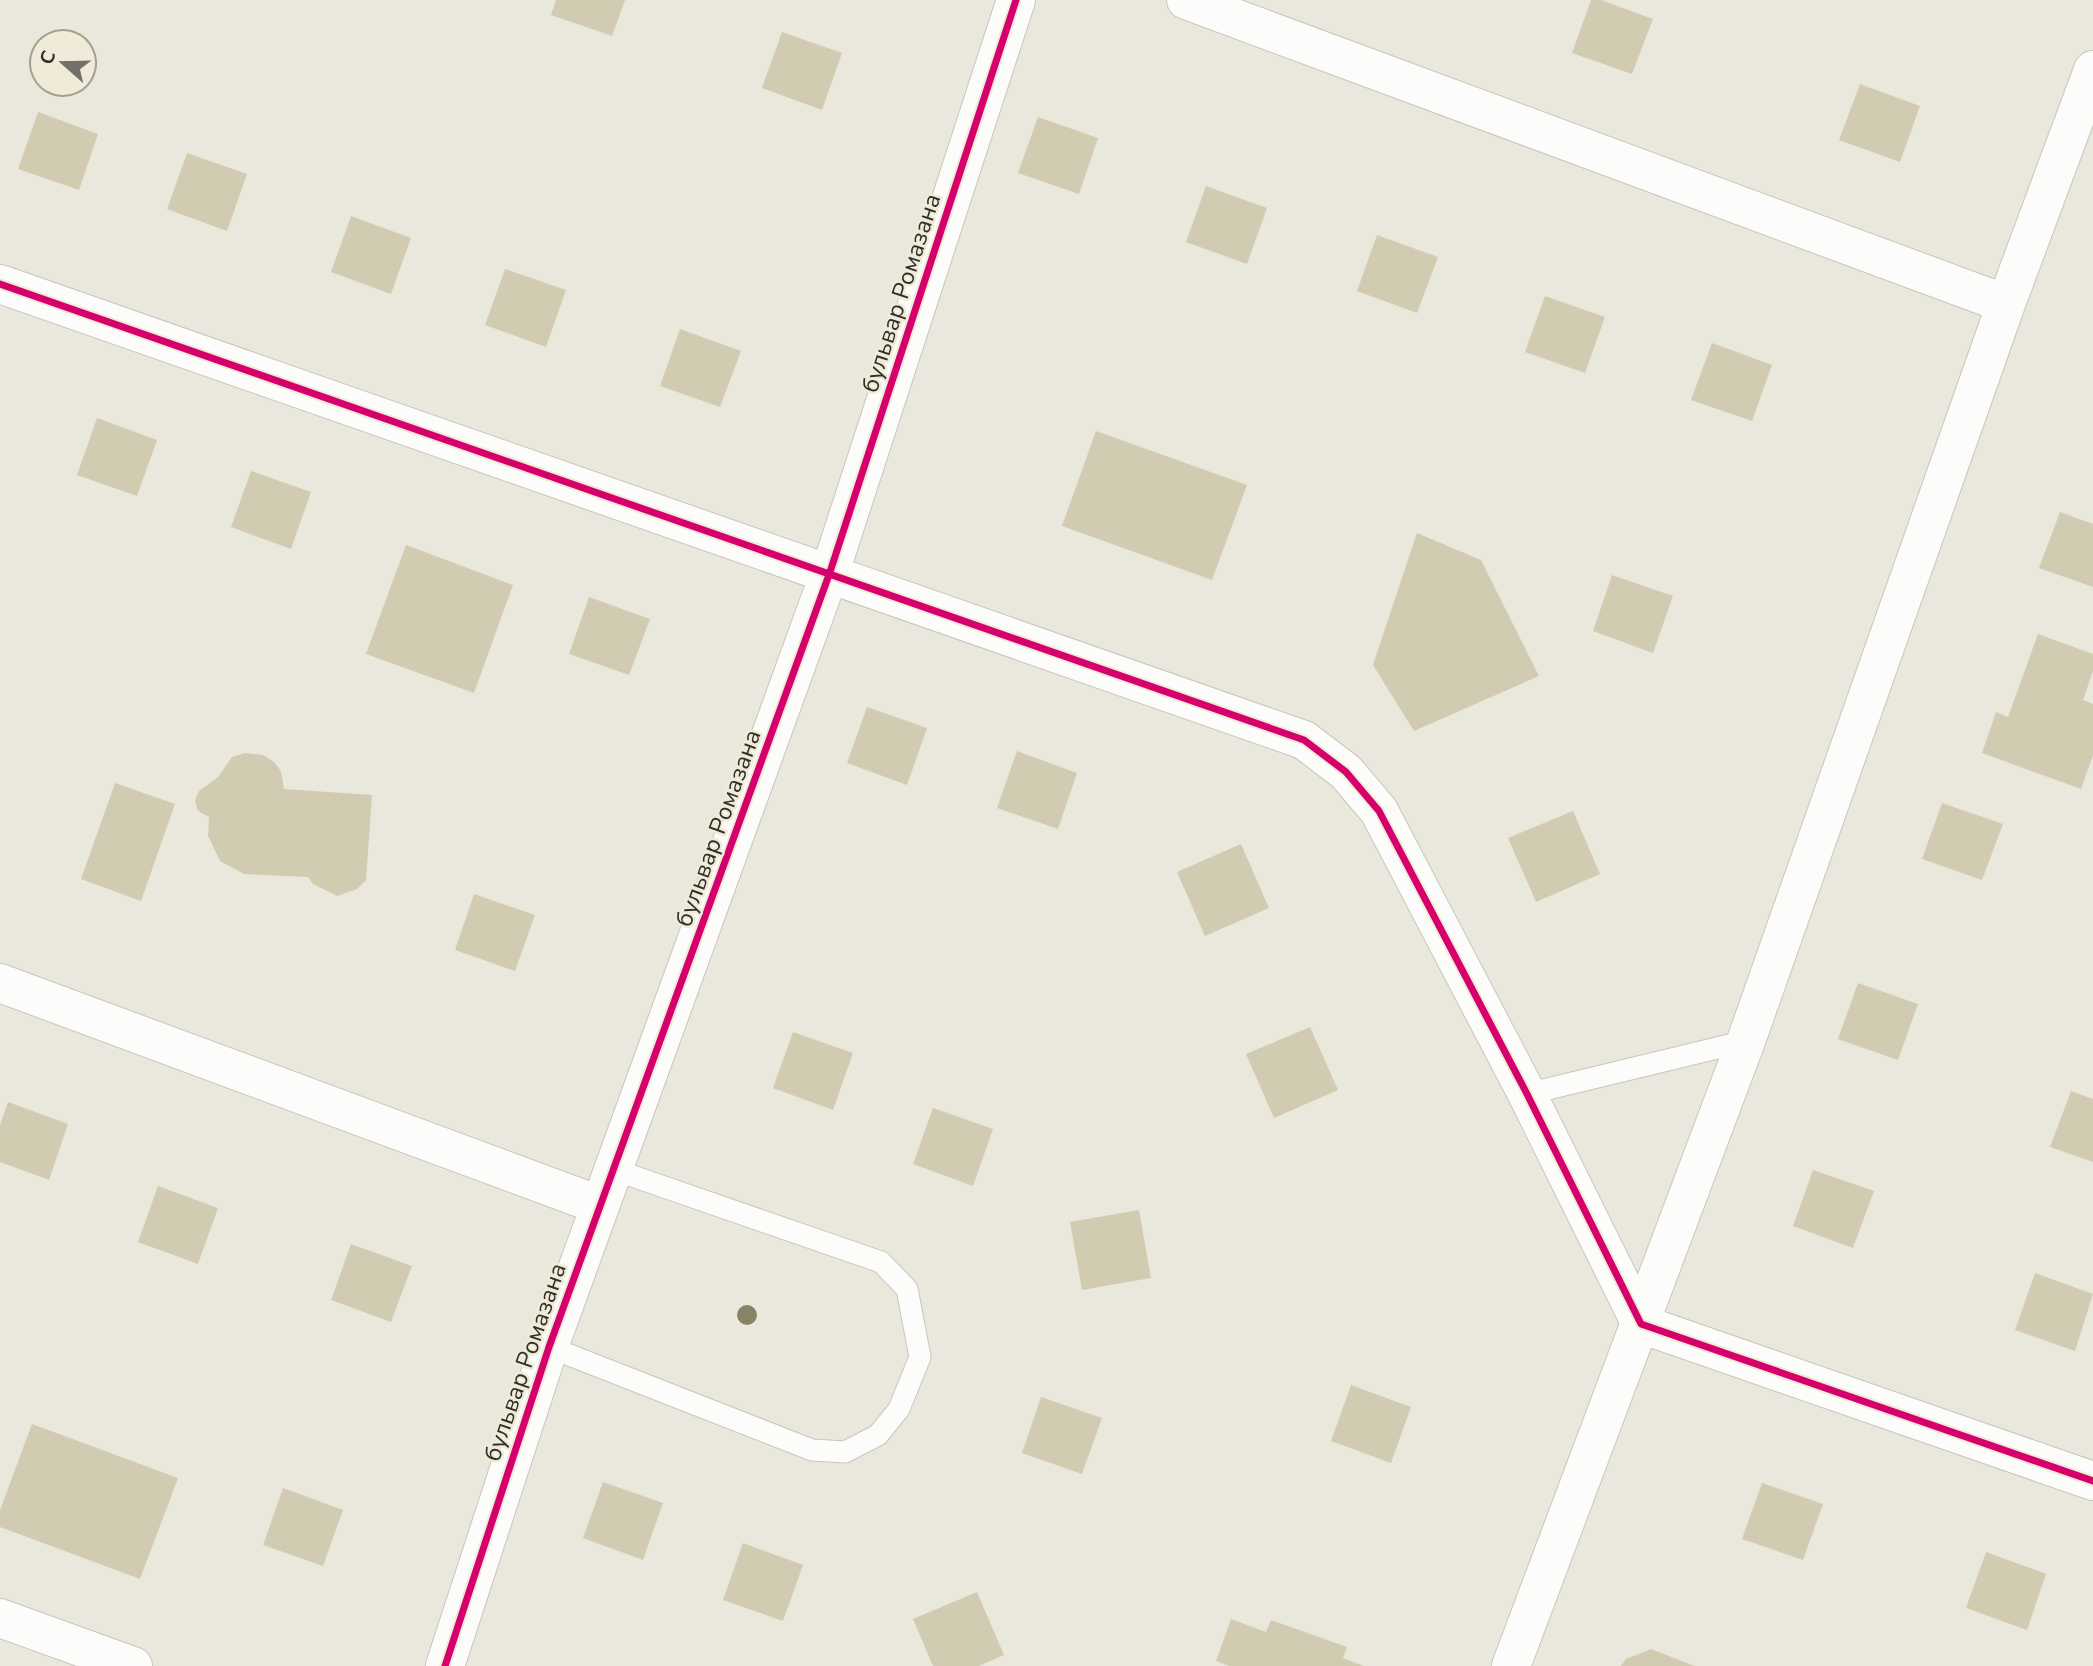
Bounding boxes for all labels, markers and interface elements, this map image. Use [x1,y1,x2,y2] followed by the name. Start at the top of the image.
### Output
[28,28,98,98] north arrow
[34,47,62,68] text: С
[854,189,948,397] street label: бульвар Ромазана
[667,725,769,931] street label: бульвар Ромазана
[476,1259,574,1465] street label: бульвар Ромазана

